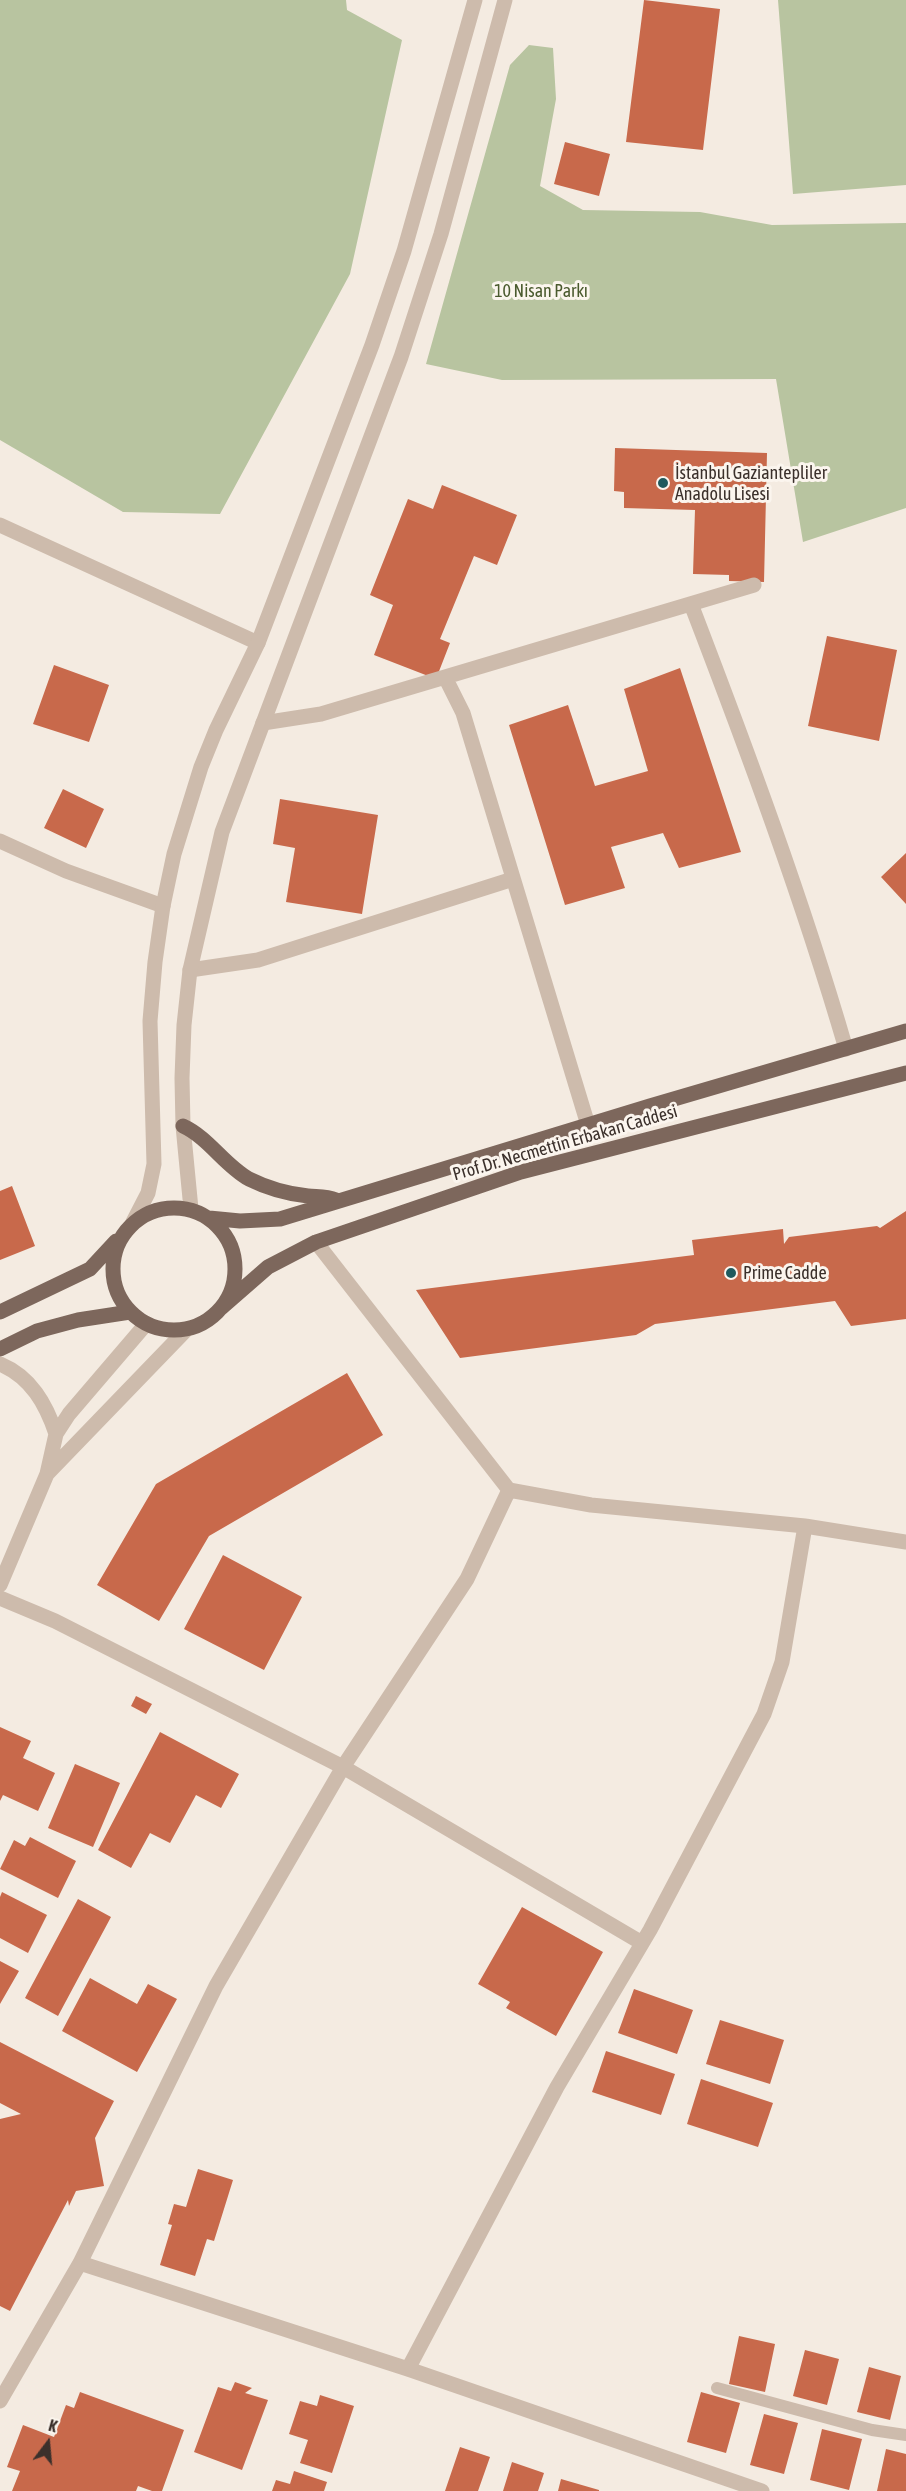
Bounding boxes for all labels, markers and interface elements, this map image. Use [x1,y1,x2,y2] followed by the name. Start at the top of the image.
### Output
[494,280,588,302] park label: 10 Nisan Parkı
[675,462,827,504] place label: İstanbul Gaziantepliler Anadolu Lisesi
[656,476,670,490] marker: İstanbul Gaziantepliler Anadolu Lisesi
[450,1101,680,1185] street label: Prof.Dr. Necmettin Erbakan Caddesi
[743,1262,827,1284] place label: Prime Cadde
[724,1266,738,1280] marker: Prime Cadde
[18,2413,78,2473] north arrow
[47,2416,59,2435] text: K

